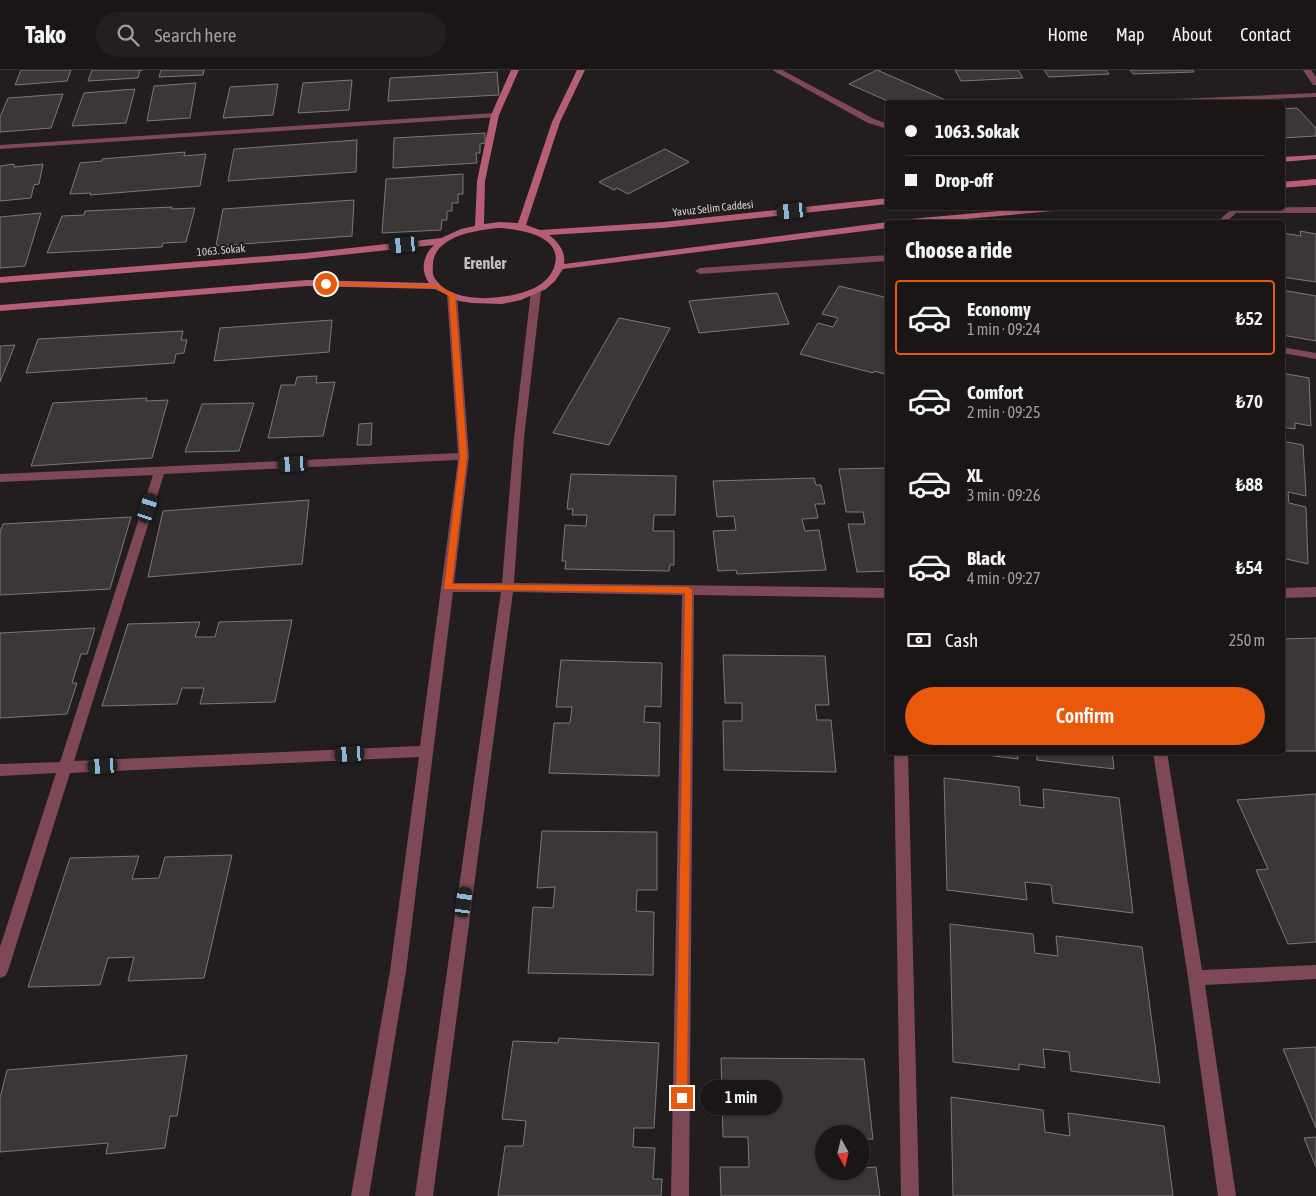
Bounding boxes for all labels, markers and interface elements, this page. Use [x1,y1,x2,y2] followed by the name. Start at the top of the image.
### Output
[96,12,446,57] search box
[25,21,66,48] text: Tako
[114,21,142,49] icon: search
[154,24,236,46] text: Search here
[1048,24,1088,45] text: Home
[1116,24,1145,45] text: Map
[1173,24,1212,45] text: About
[1240,24,1291,45] text: Contact
[935,120,1019,142] text: 1063. Sokak
[935,169,993,191] text: Drop-off
[672,198,754,218] street label: Yavuz Selim Caddesi
[776,202,807,220] car
[388,236,419,254] car
[905,237,1012,263] text: Choose a ride
[196,242,246,258] street label: 1063. Sokak
[464,254,507,272] district label: Erenler
[315,273,337,295] route start
[907,295,952,340] icon: car
[967,298,1031,320] text: Economy
[1236,307,1263,329] text: ₺52
[967,320,1040,338] text: 1 min · 09:24
[907,378,952,423] icon: car
[967,381,1023,403] text: Comfort
[1236,390,1263,412] text: ₺70
[967,403,1040,421] text: 2 min · 09:25
[277,456,308,472] car
[907,461,952,506] icon: car
[967,464,983,486] text: XL
[1236,473,1263,495] text: ₺88
[967,486,1040,504] text: 3 min · 09:26
[136,491,159,525] car
[907,544,952,589] icon: car
[967,547,1005,569] text: Black
[1236,556,1263,578] text: ₺54
[967,569,1040,587] text: 4 min · 09:27
[905,626,933,654] icon: cash
[945,629,978,651] text: Cash
[1229,631,1265,649] text: 250 m
[905,687,1265,745] button: Confirm
[334,746,365,762] car
[87,758,118,774] car
[454,886,473,918] car
[700,1080,782,1116] callout: 1 min
[671,1087,693,1109] route end
[725,1088,757,1106] text: 1 min
[815,1125,870,1180] north arrow
[815,1125,870,1180] map controls

